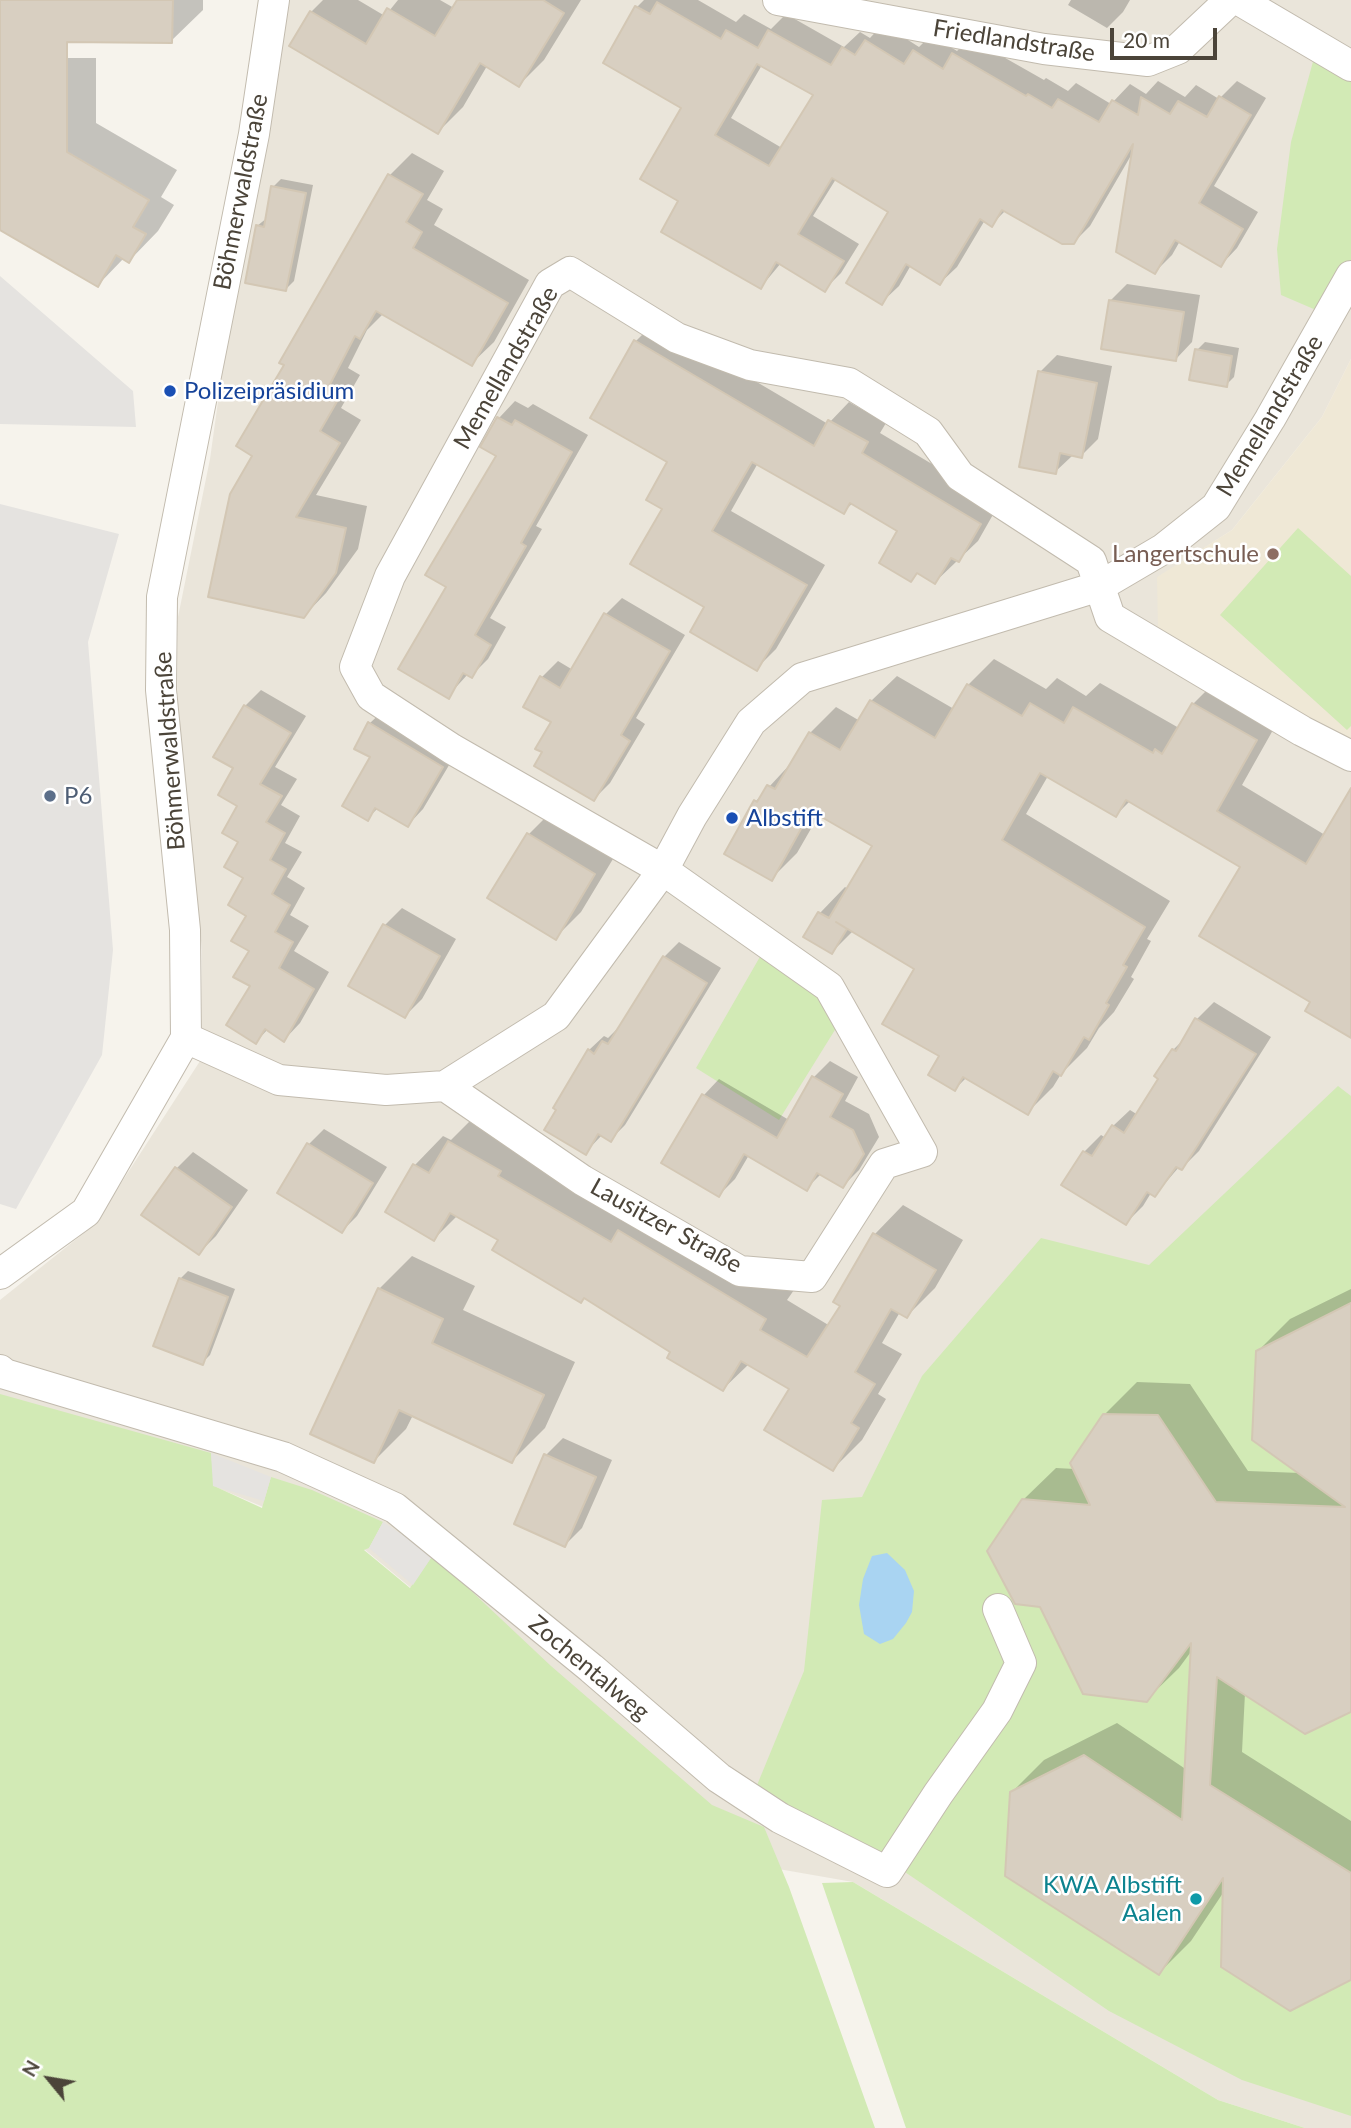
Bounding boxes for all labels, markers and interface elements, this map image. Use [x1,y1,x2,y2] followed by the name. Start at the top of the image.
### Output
[931,14,1097,68] street label: Friedlandstraße
[1113,14,1220,58] scale bar
[1123,27,1170,52] text: 20 m
[208,91,274,293] street label: Böhmerwaldstraße
[448,281,564,455] street label: Memellandstraße
[1210,330,1330,502] street label: Memellandstraße
[184,377,354,405] place label: Polizeipräsidium
[162,383,178,399] marker: Polizeipräsidium
[1112,540,1259,568] place label: Langertschule
[1265,546,1281,562] marker: Langertschule
[149,651,191,851] street label: Böhmerwaldstraße
[64,782,92,810] place label: P6
[42,788,58,804] marker: P6
[746,804,823,832] place label: Albstift
[724,810,740,826] marker: Albstift
[585,1173,747,1279] street label: Lausitzer Straße
[523,1609,655,1727] street label: Zochentalweg
[1043,1871,1182,1927] place label: KWA Albstift Aalen
[1188,1891,1204,1907] marker: KWA Albstift Aalen
[14,2044,84,2114] north arrow
[17,2056,44,2080] text: N

